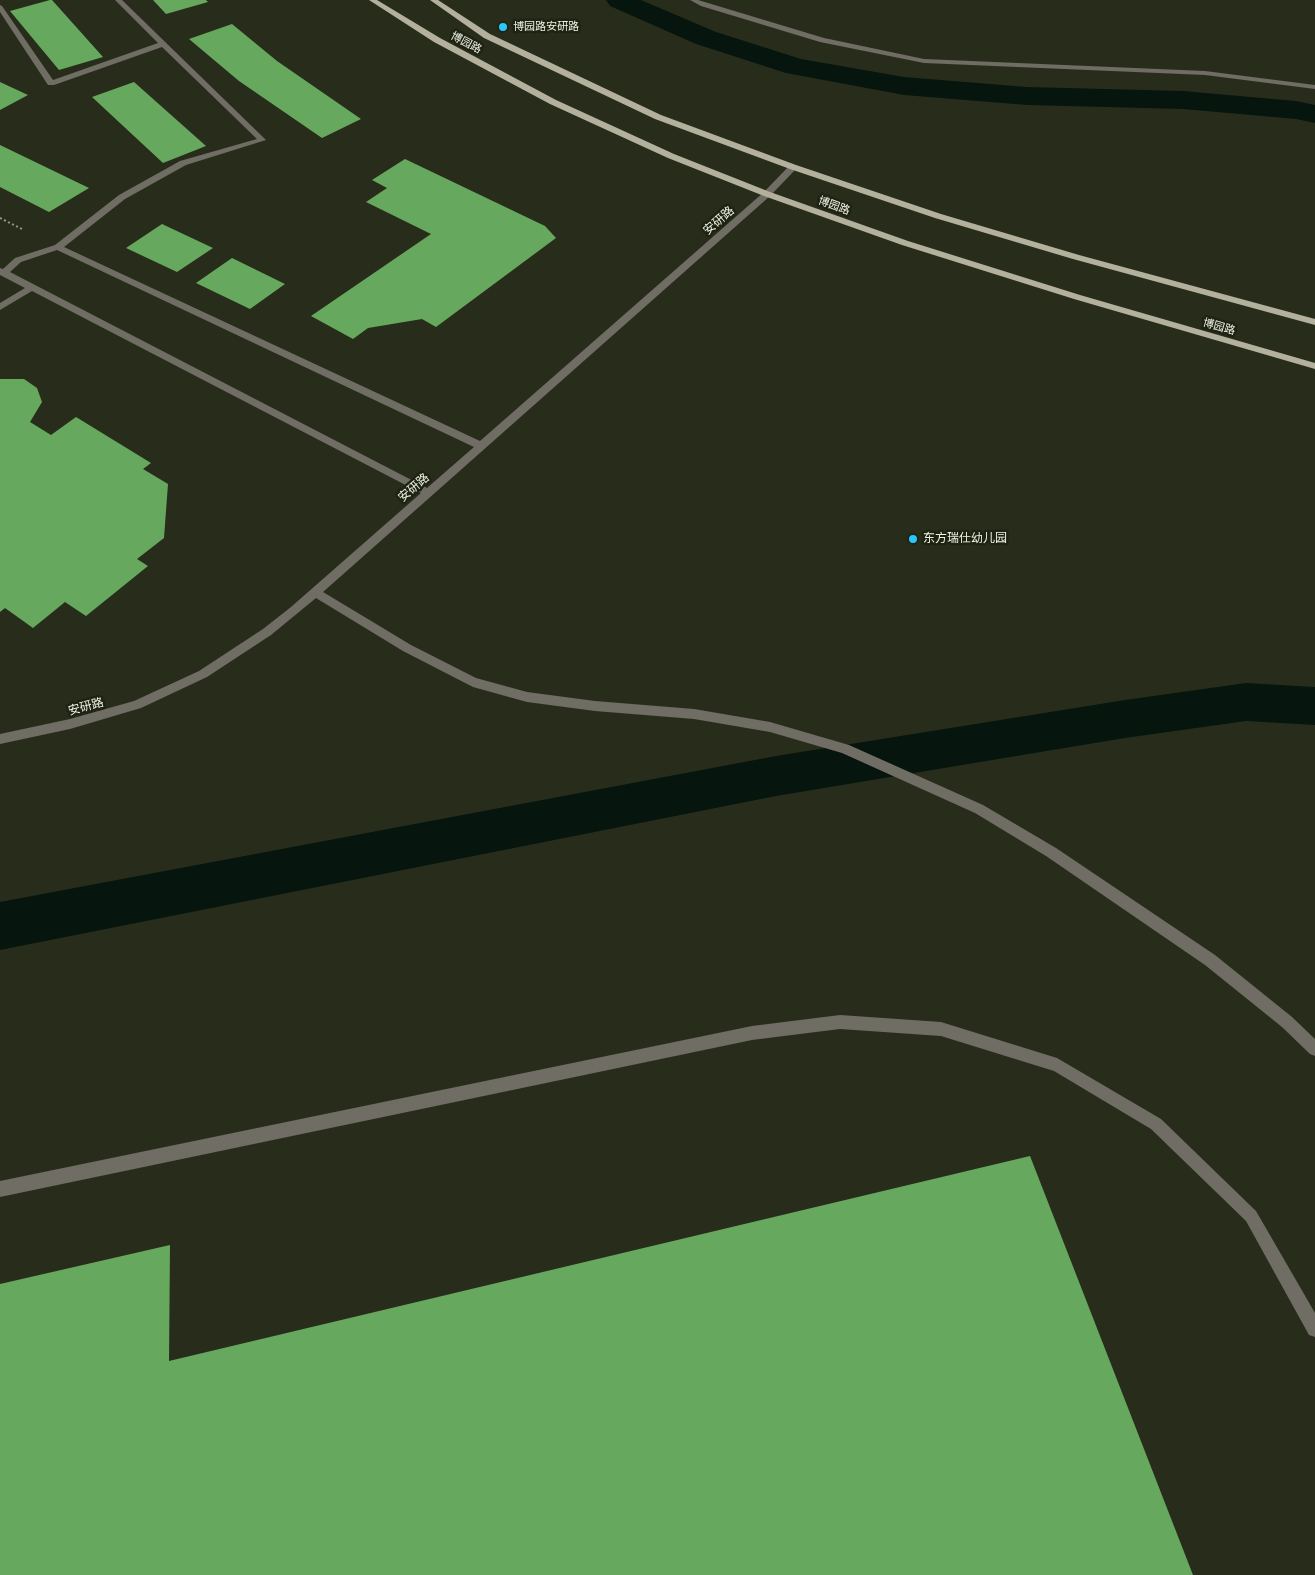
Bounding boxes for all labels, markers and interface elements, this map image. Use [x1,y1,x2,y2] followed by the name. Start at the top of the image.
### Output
[513,20,579,34] place label: 博园路安研路
[497,21,509,33] marker: 博园路安研路
[448,29,484,57] street label: 博园路
[816,194,852,218] street label: 博园路
[701,204,737,238] street label: 安研路
[1201,316,1237,338] street label: 博园路
[396,471,432,505] street label: 安研路
[923,532,1007,546] place label: 东方瑞仕幼儿园
[907,533,919,545] marker: 东方瑞仕幼儿园
[67,695,105,719] street label: 安研路

